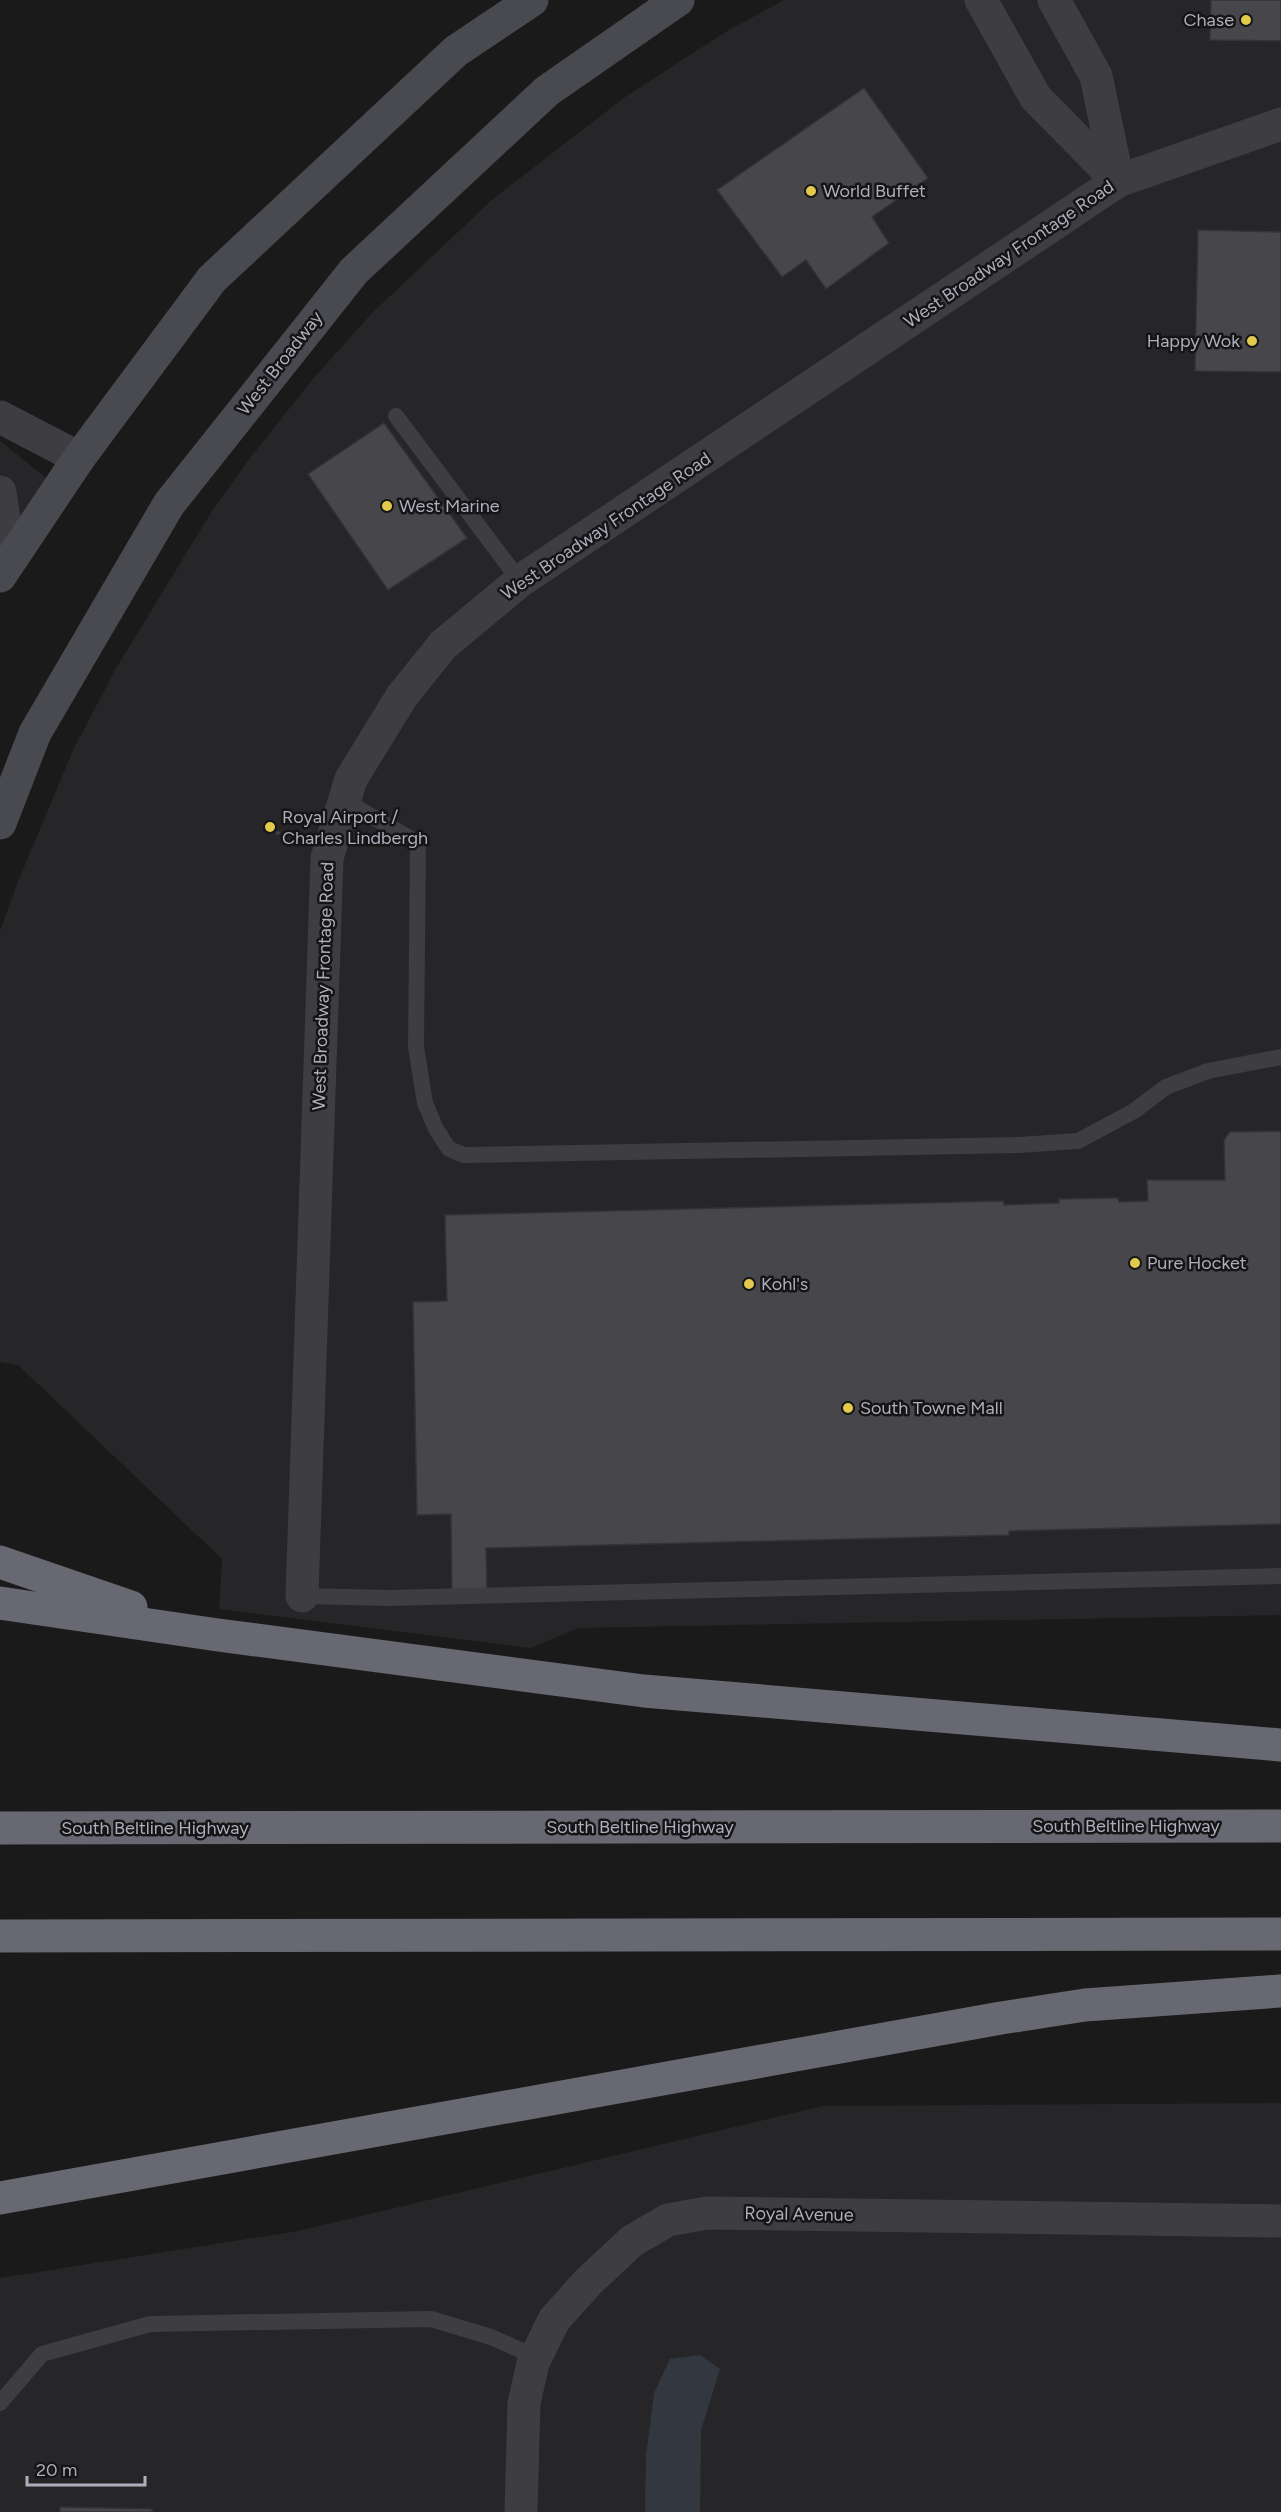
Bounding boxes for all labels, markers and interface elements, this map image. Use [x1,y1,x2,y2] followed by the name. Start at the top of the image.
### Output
[1184,9,1234,31] place label: Chase
[1239,13,1253,27] marker: Chase
[900,175,1118,333] street label: West Broadway Frontage Road
[823,180,926,202] place label: World Buffet
[804,184,818,198] marker: World Buffet
[233,306,328,419] street label: West Broadway
[1147,330,1240,352] place label: Happy Wok
[1245,334,1259,348] marker: Happy Wok
[497,447,715,605] street label: West Broadway Frontage Road
[399,495,500,517] place label: West Marine
[380,499,394,513] marker: West Marine
[282,806,428,849] place label: Royal Airport / Charles Lindbergh
[263,820,277,834] marker: Royal Airport / Charles Lindbergh
[308,861,338,1111] street label: West Broadway Frontage Road
[1147,1252,1247,1274] place label: Pure Hocket
[1128,1256,1142,1270] marker: Pure Hocket
[761,1273,808,1295] place label: Kohl's
[742,1277,756,1291] marker: Kohl's
[860,1397,1003,1419] place label: South Towne Mall
[841,1401,855,1415] marker: South Towne Mall
[1032,1815,1220,1837] street label: South Beltline Highway
[546,1816,734,1838] street label: South Beltline Highway
[61,1817,249,1839] street label: South Beltline Highway
[744,2202,854,2226] street label: Royal Avenue
[27,2449,146,2487] scale bar
[36,2459,77,2481] text: 20 m

